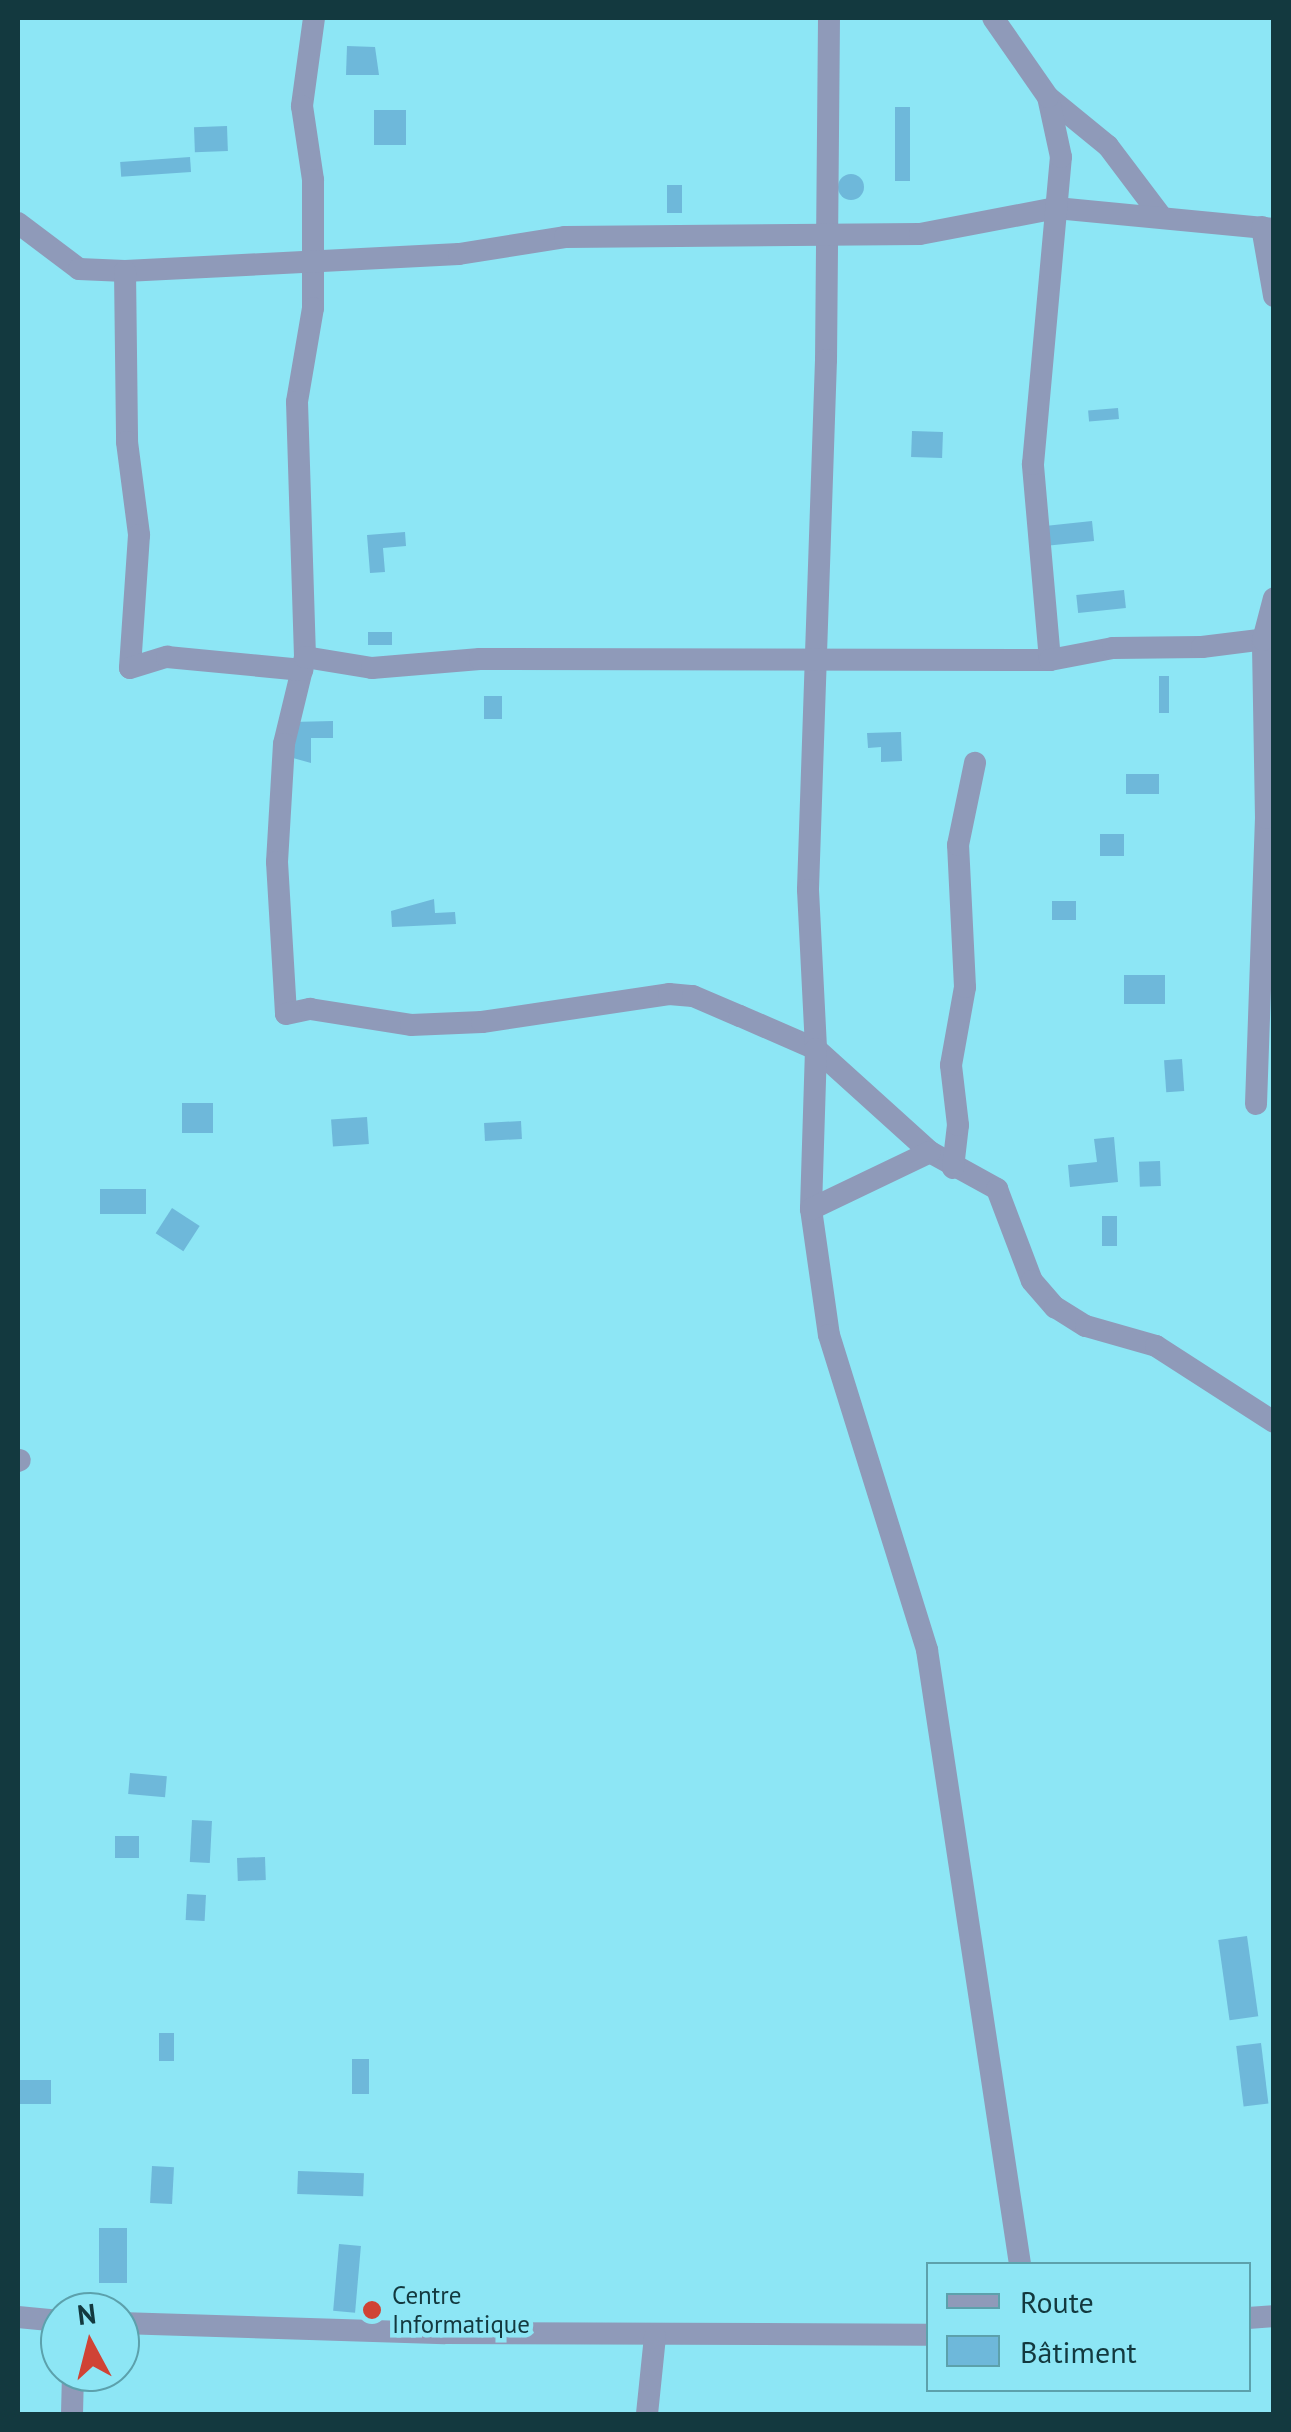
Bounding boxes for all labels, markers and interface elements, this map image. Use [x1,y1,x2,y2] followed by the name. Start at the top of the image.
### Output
[926,2262,1251,2392] legend
[392,2281,530,2340] place label: Centre Informatique
[1020,2282,1094,2321] text: Route
[40,2292,140,2392] north arrow
[75,2294,98,2333] text: N
[361,2299,383,2321] marker: Centre Informatique
[1020,2332,1137,2371] text: Bâtiment

